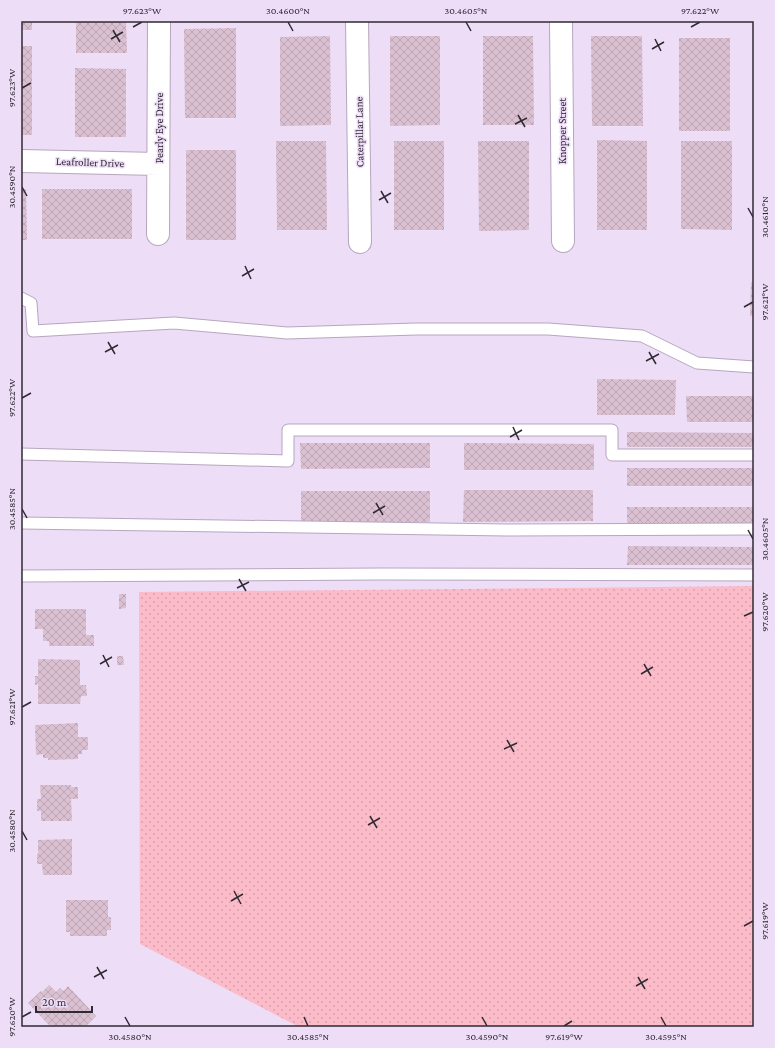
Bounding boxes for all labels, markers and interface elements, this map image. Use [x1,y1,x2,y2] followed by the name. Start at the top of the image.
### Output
[123,5,162,16] text: 97.623°W
[266,5,310,16] text: 30.4600°N
[445,5,488,16] text: 30.4605°N
[681,5,720,16] text: 97.622°W
[6,68,17,107] text: 97.623°W
[153,93,166,163] street label: Pearly Eye Drive
[352,96,367,167] street label: Caterpillar Lane
[556,98,569,164] street label: Knopper Street
[56,155,125,169] street label: Leafroller Drive
[6,165,17,208] text: 30.4590°N
[759,196,770,238] text: 30.4610°N
[759,283,770,320] text: 97.621°W
[6,378,17,417] text: 97.622°W
[6,488,17,530] text: 30.4585°N
[759,517,770,560] text: 30.4605°N
[759,592,770,632] text: 97.620°W
[6,688,17,725] text: 97.621°W
[6,809,17,853] text: 30.4580°N
[759,901,770,940] text: 97.619°W
[36,988,92,1014] scale bar
[42,995,67,1009] text: 20 m
[6,997,17,1037] text: 97.620°W
[108,1031,152,1042] text: 30.4580°N
[287,1031,329,1042] text: 30.4585°N
[466,1031,509,1042] text: 30.4590°N
[545,1031,584,1042] text: 97.619°W
[645,1031,687,1042] text: 30.4595°N

